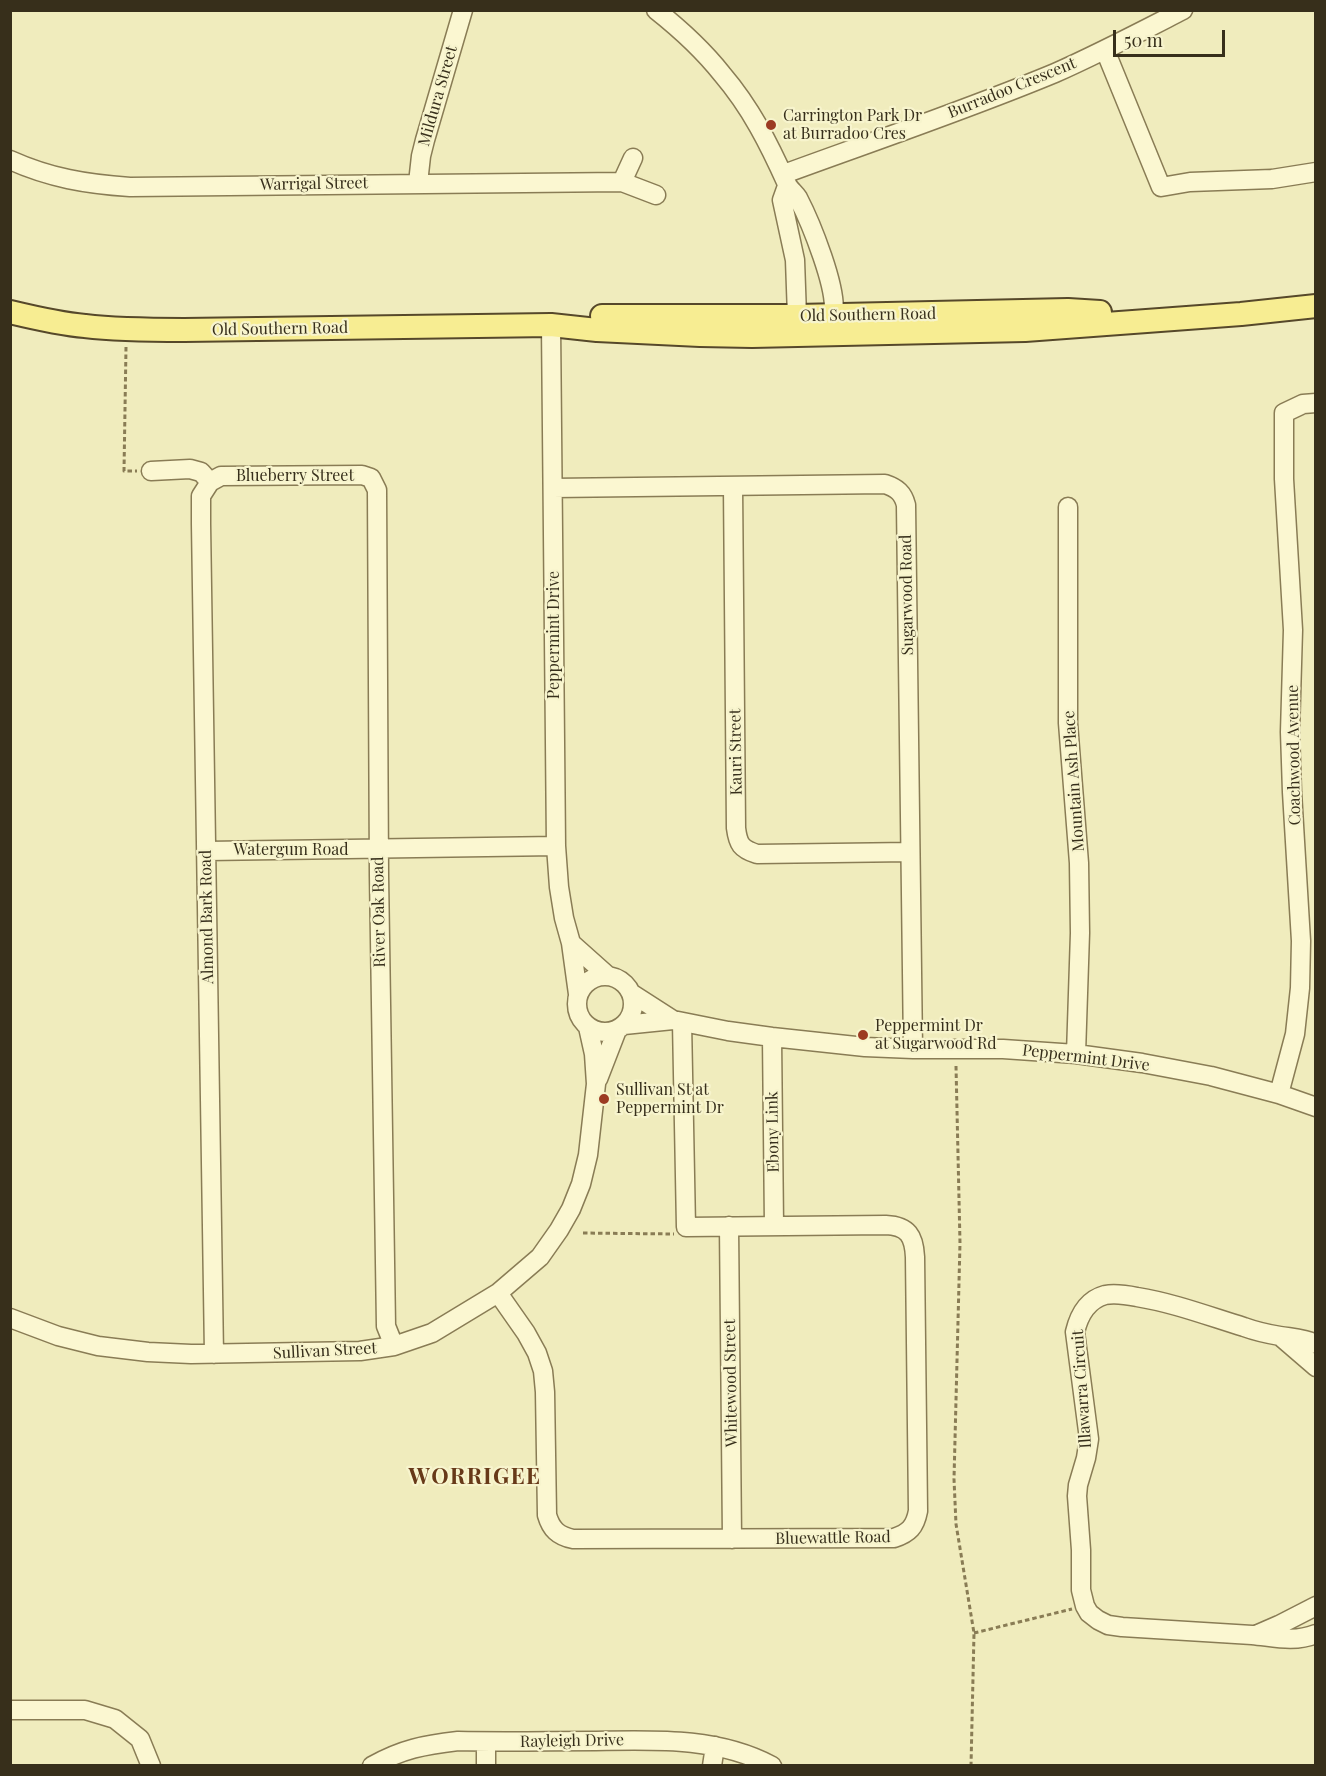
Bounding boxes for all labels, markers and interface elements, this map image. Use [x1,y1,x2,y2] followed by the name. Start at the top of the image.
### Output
[1116,18,1228,56] scale bar
[1124,28,1163,52] text: 50 m
[414,44,462,148] street label: Mildura Street
[945,54,1079,122] street label: Burradoo Crescent
[783,106,922,144] place label: Carrington Park Dr at Burradoo Cres
[764,118,778,132] marker: Carrington Park Dr at Burradoo Cres
[260,173,368,195] street label: Warrigal Street
[800,304,936,326] street label: Old Southern Road
[212,318,348,340] street label: Old Southern Road
[236,466,354,486] street label: Blueberry Street
[896,534,918,656] street label: Sugarwood Road
[544,571,564,699] street label: Peppermint Drive
[1283,685,1305,825] street label: Coachwood Avenue
[726,709,746,795] street label: Kauri Street
[1059,710,1089,852] street label: Mountain Ash Place
[234,840,348,860] street label: Watergum Road
[196,850,218,984] street label: Almond Bark Road
[368,856,390,968] street label: River Oak Road
[875,1016,997,1054] place label: Peppermint Dr at Sugarwood Rd
[856,1028,870,1042] marker: Peppermint Dr at Sugarwood Rd
[1021,1041,1151,1075] street label: Peppermint Drive
[616,1080,724,1118] place label: Sullivan St at Peppermint Dr
[763,1091,783,1173] street label: Ebony Link
[597,1092,611,1106] marker: Sullivan St at Peppermint Dr
[720,1319,742,1447] street label: Whitewood Street
[1068,1329,1096,1449] street label: Illawarra Circuit
[273,1339,377,1363] street label: Sullivan Street
[408,1464,542,1490] district label: WORRIGEE
[775,1527,891,1549] street label: Bluewattle Road
[520,1730,624,1752] street label: Rayleigh Drive

